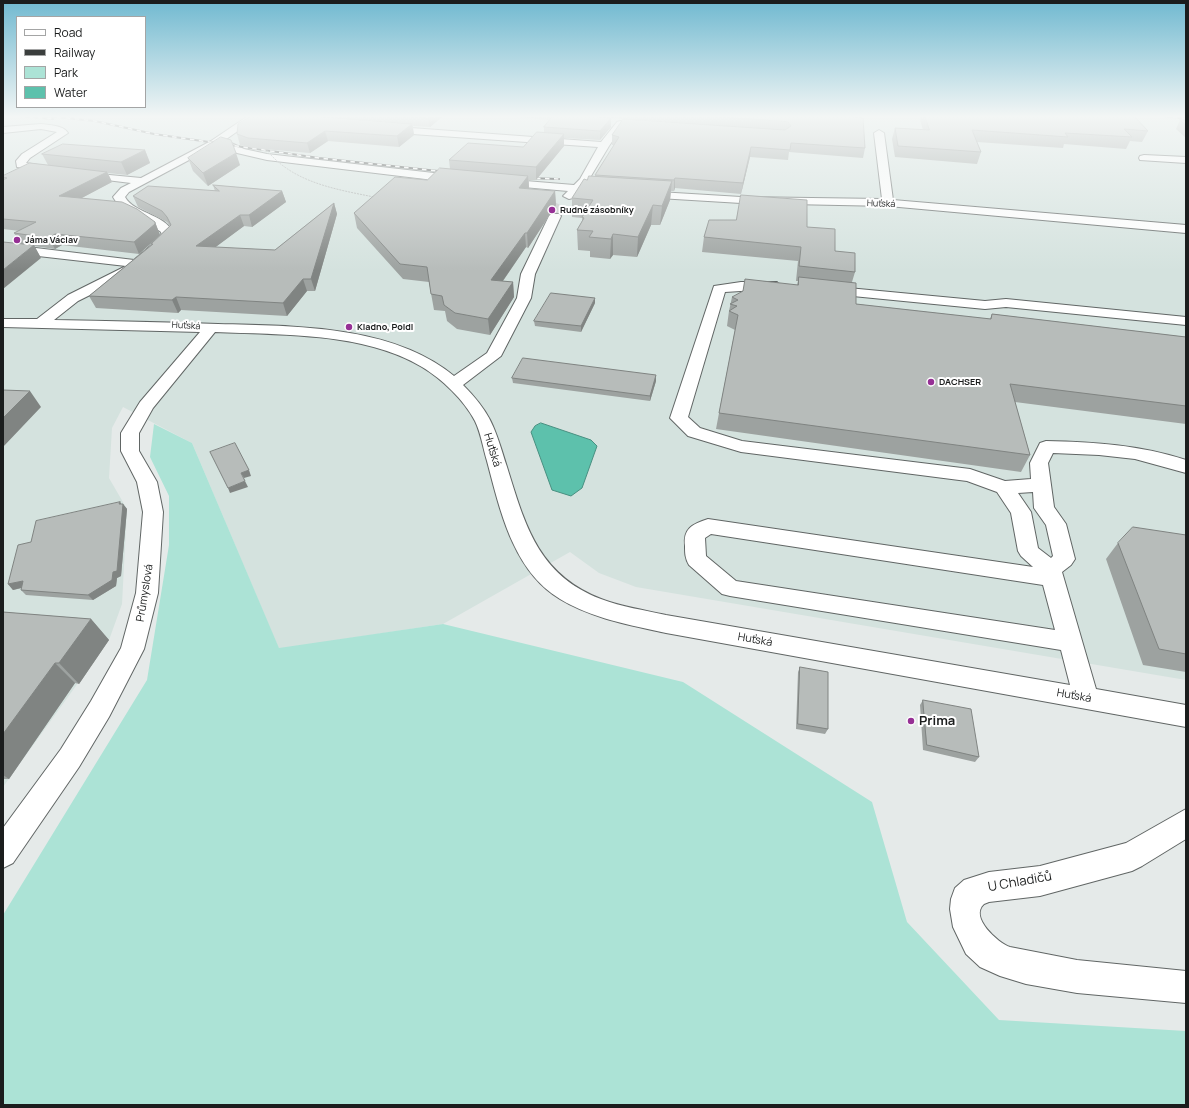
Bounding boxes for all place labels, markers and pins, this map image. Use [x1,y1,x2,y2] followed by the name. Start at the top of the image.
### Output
[547,205,557,215] marker: Rudné zásobníky
[560,205,634,215] place label: Rudné zásobníky
[12,235,22,245] marker: Jáma Václav
[25,235,78,245] place label: Jáma Václav
[344,322,354,332] marker: Kladno, Poldi
[357,322,413,332] place label: Kladno, Poldi
[926,377,936,387] marker: DACHSER
[939,377,981,387] place label: DACHSER
[919,713,955,729] place label: Prima
[906,716,916,726] marker: Prima

